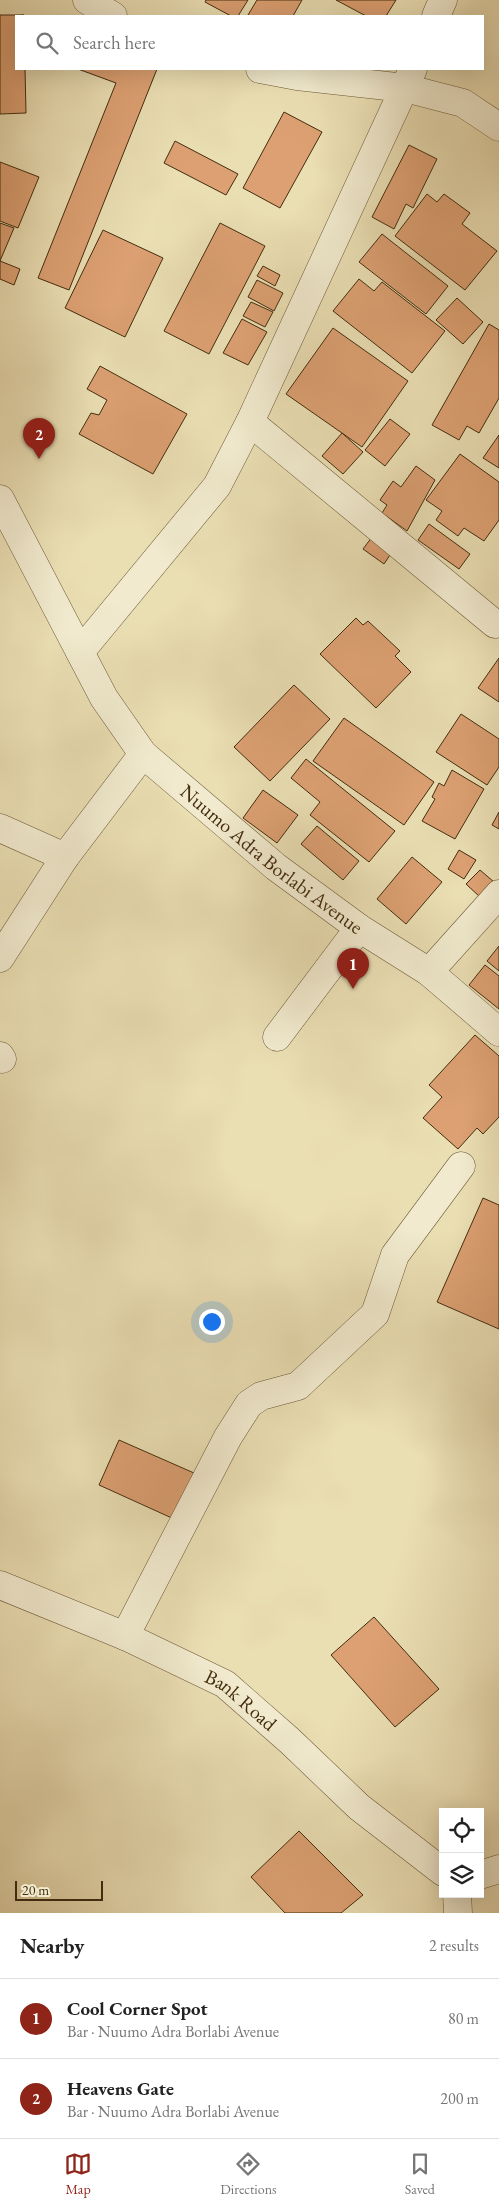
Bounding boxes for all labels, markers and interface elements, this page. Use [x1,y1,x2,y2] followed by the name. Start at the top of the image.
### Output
[15,15,484,70] search box
[33,29,61,57] icon: search
[73,30,155,55] text: Search here
[23,418,55,459] pin: 2
[175,778,369,940] street label: Nuumo Adra Borlabi Avenue
[337,948,369,989] pin: 1
[199,1309,225,1335] your location
[201,1663,283,1737] street label: Bank Road
[439,1808,484,1898] map controls
[439,1808,484,1853] button: locate
[439,1853,484,1898] button: layers
[15,1878,102,1901] scale bar
[22,1881,49,1899] text: 20 m
[20,1932,84,1959] text: Nearby
[429,1935,479,1956] text: 2 results
[67,1996,208,2021] text: Cool Corner Spot
[32,2008,40,2029] text: 1
[448,2008,479,2029] text: 80 m
[67,2021,279,2042] text: Bar · Nuumo Adra Borlabi Avenue
[67,2076,174,2101] text: Heavens Gate
[32,2088,40,2109] text: 2
[440,2088,479,2109] text: 200 m
[67,2101,279,2122] text: Bar · Nuumo Adra Borlabi Avenue
[64,2150,92,2198] tab: Map
[220,2150,277,2198] tab: Directions
[405,2150,435,2198] tab: Saved

